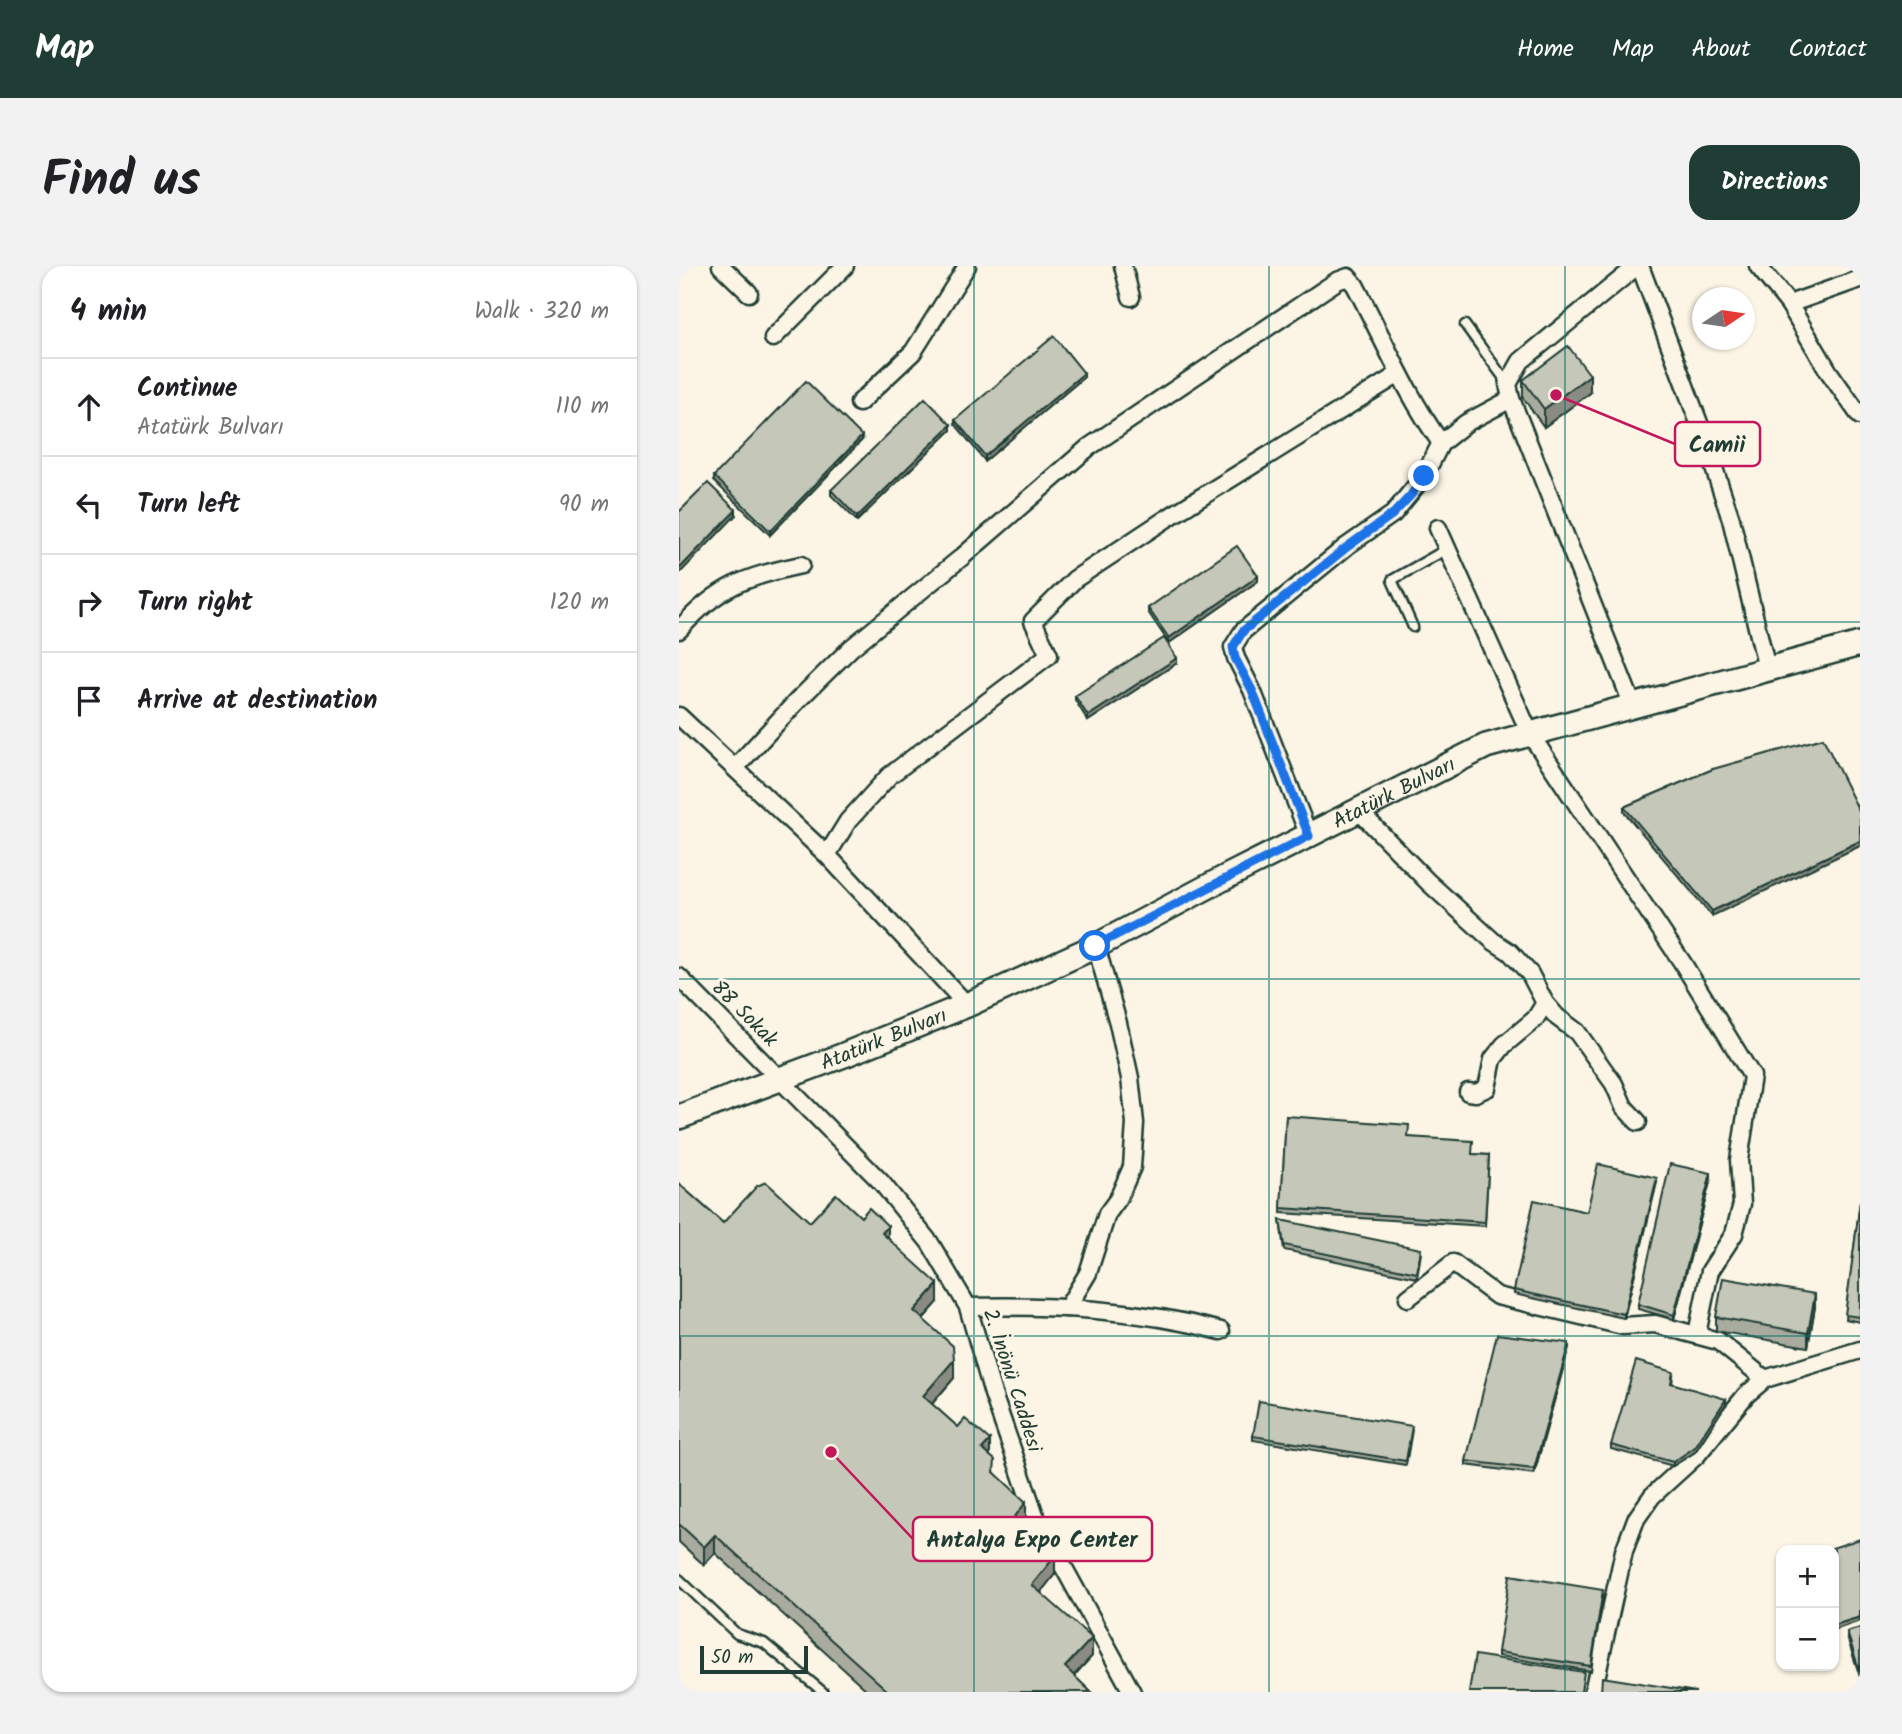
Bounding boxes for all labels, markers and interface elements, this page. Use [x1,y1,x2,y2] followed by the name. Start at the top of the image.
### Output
[35,23,95,76] text: Map
[1517,30,1574,69] text: Home
[1612,30,1654,69] text: Map
[1692,30,1750,69] text: About
[1788,30,1867,69] text: Contact
[42,143,200,221] text: Find us
[1689,145,1860,220] button: Directions
[1692,287,1755,350] north arrow
[70,288,147,336] text: 4 min
[474,294,609,330] text: Walk · 320 m
[137,368,238,410] text: Continue
[70,388,108,426] icon: ahead
[556,389,609,425] text: 110 m
[137,410,284,446] text: Atatürk Bulvarı
[1675,422,1760,466] callout: Camii
[1689,428,1746,464] text: Camii
[1408,460,1439,491] route end
[137,484,240,526] text: Turn left
[70,486,108,524] icon: left
[559,487,609,523] text: 90 m
[137,582,253,624] text: Turn right
[70,584,108,622] icon: right
[549,585,609,621] text: 120 m
[137,680,377,722] text: Arrive at destination
[70,682,108,720] icon: arrive
[1327,749,1462,839] street label: Atatürk Bulvarı
[1079,930,1110,961] route start
[703,973,785,1056] street label: 88 Sokak
[816,1000,952,1080] street label: Atatürk Bulvarı
[973,1304,1051,1457] street label: 2. İnönü Caddesi
[913,1517,1152,1561] callout: Antalya Expo Center
[926,1523,1139,1559] text: Antalya Expo Center
[1776,1545,1839,1671] map controls
[1776,1545,1839,1608] button: +
[1776,1608,1839,1671] button: −
[700,1643,809,1675] scale bar
[711,1643,753,1673] text: 50 m

